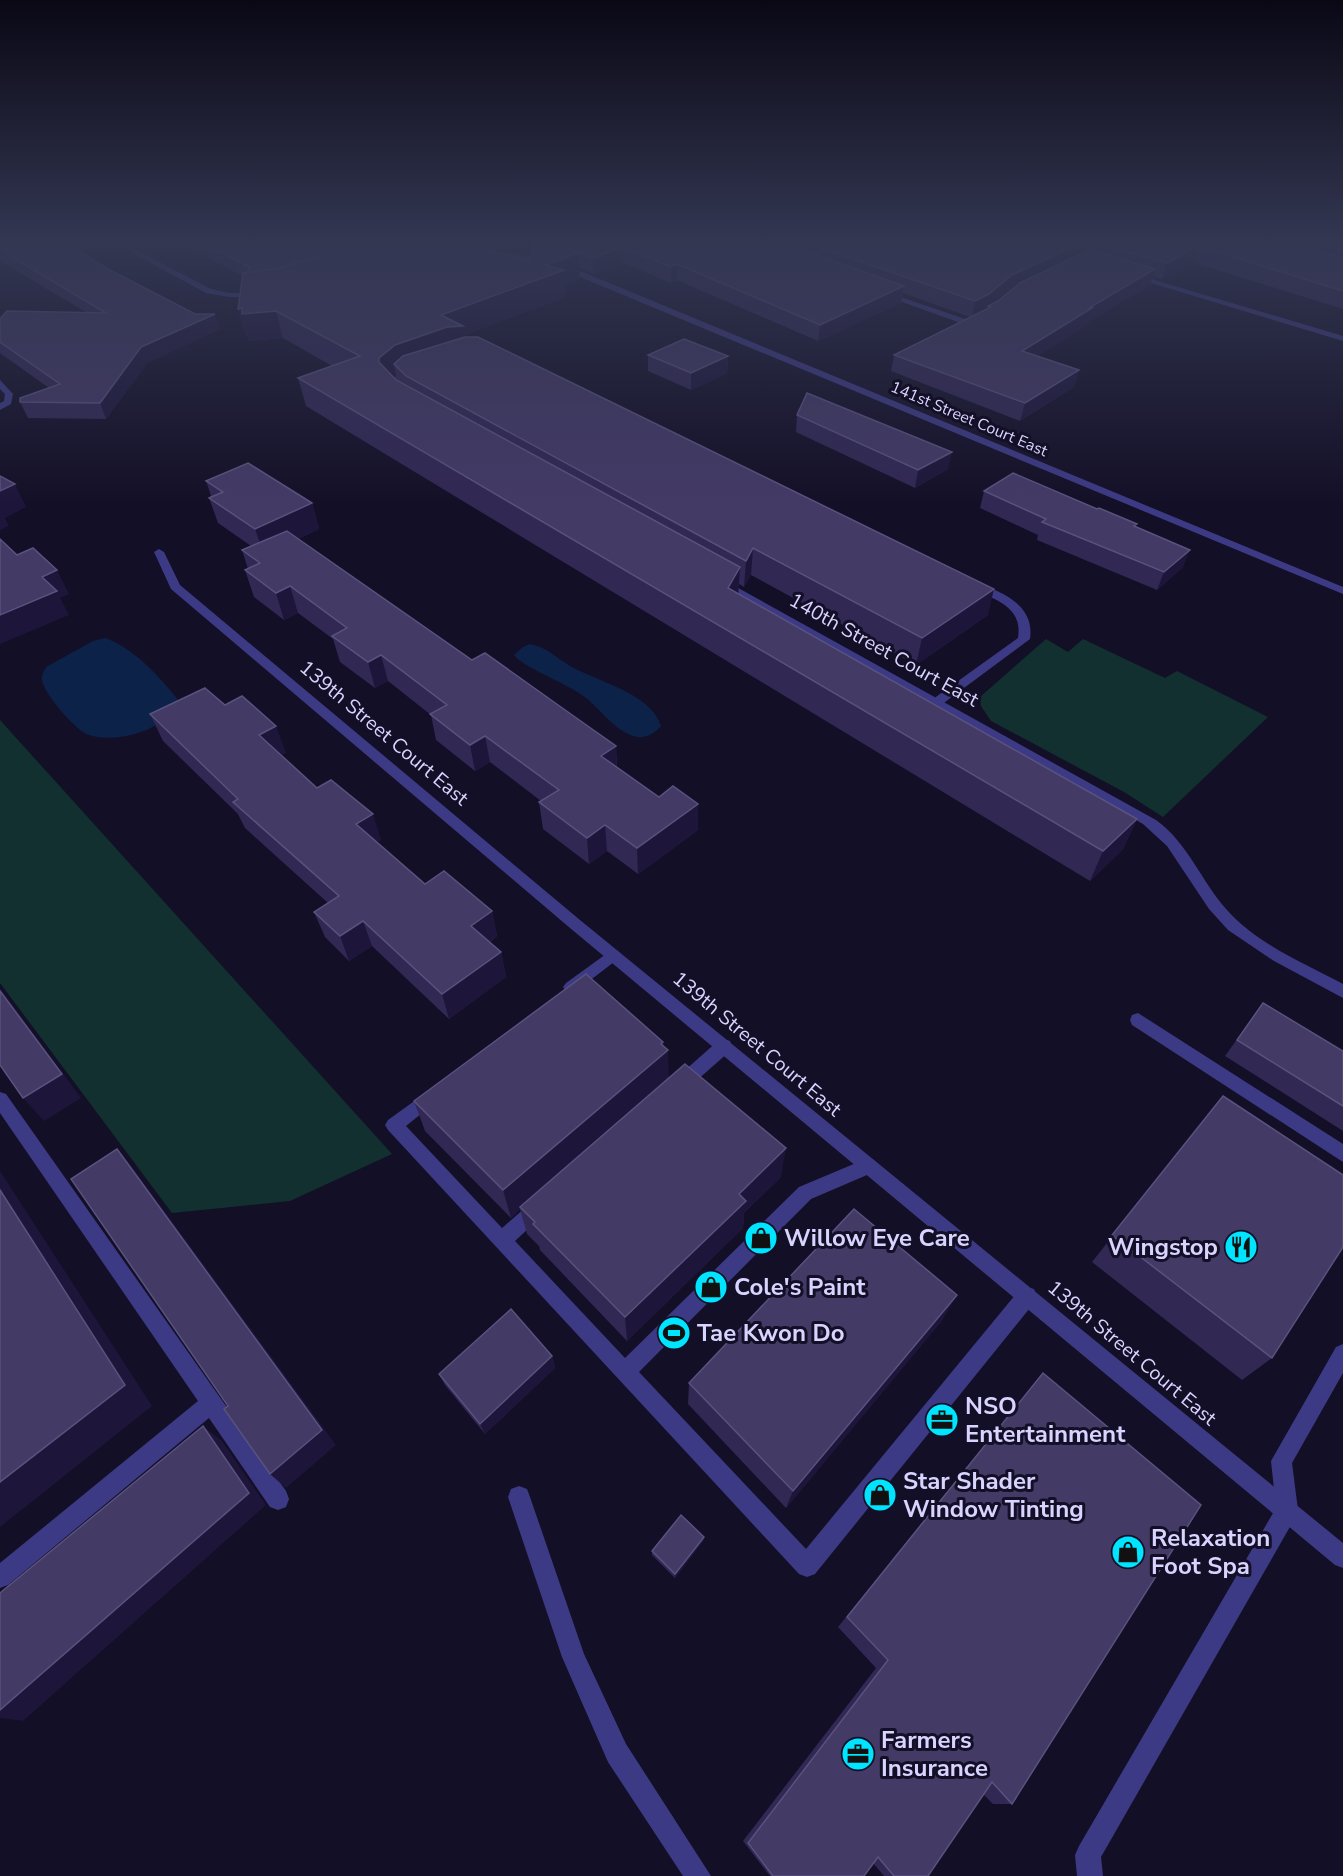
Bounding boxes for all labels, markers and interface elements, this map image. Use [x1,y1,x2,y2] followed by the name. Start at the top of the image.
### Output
[887,376,1051,462] street label: 141st Street Court East
[784,587,984,714] street label: 140th Street Court East
[294,654,475,812] street label: 139th Street Court East
[667,965,848,1123] street label: 139th Street Court East
[743,1220,779,1256] shop icon: Willow Eye Care
[784,1222,970,1254] place label: Willow Eye Care
[1223,1229,1259,1265] restaurant icon: Wingstop
[1108,1231,1218,1263] place label: Wingstop
[693,1269,729,1305] shop icon: Cole's Paint
[734,1271,866,1303] place label: Cole's Paint
[1042,1274,1223,1432] street label: 139th Street Court East
[656,1315,692,1351] sports icon: Tae Kwon Do
[697,1317,845,1349] place label: Tae Kwon Do
[965,1390,1126,1450] place label: NSO Entertainment
[924,1402,960,1438] office icon: NSO Entertainment
[903,1465,1084,1525] place label: Star Shader Window Tinting
[862,1477,898,1513] shop icon: Star Shader Window Tinting
[1151,1522,1270,1582] place label: Relaxation Foot Spa
[1110,1534,1146,1570] shop icon: Relaxation Foot Spa
[881,1724,988,1784] place label: Farmers Insurance
[840,1736,876,1772] office icon: Farmers Insurance

